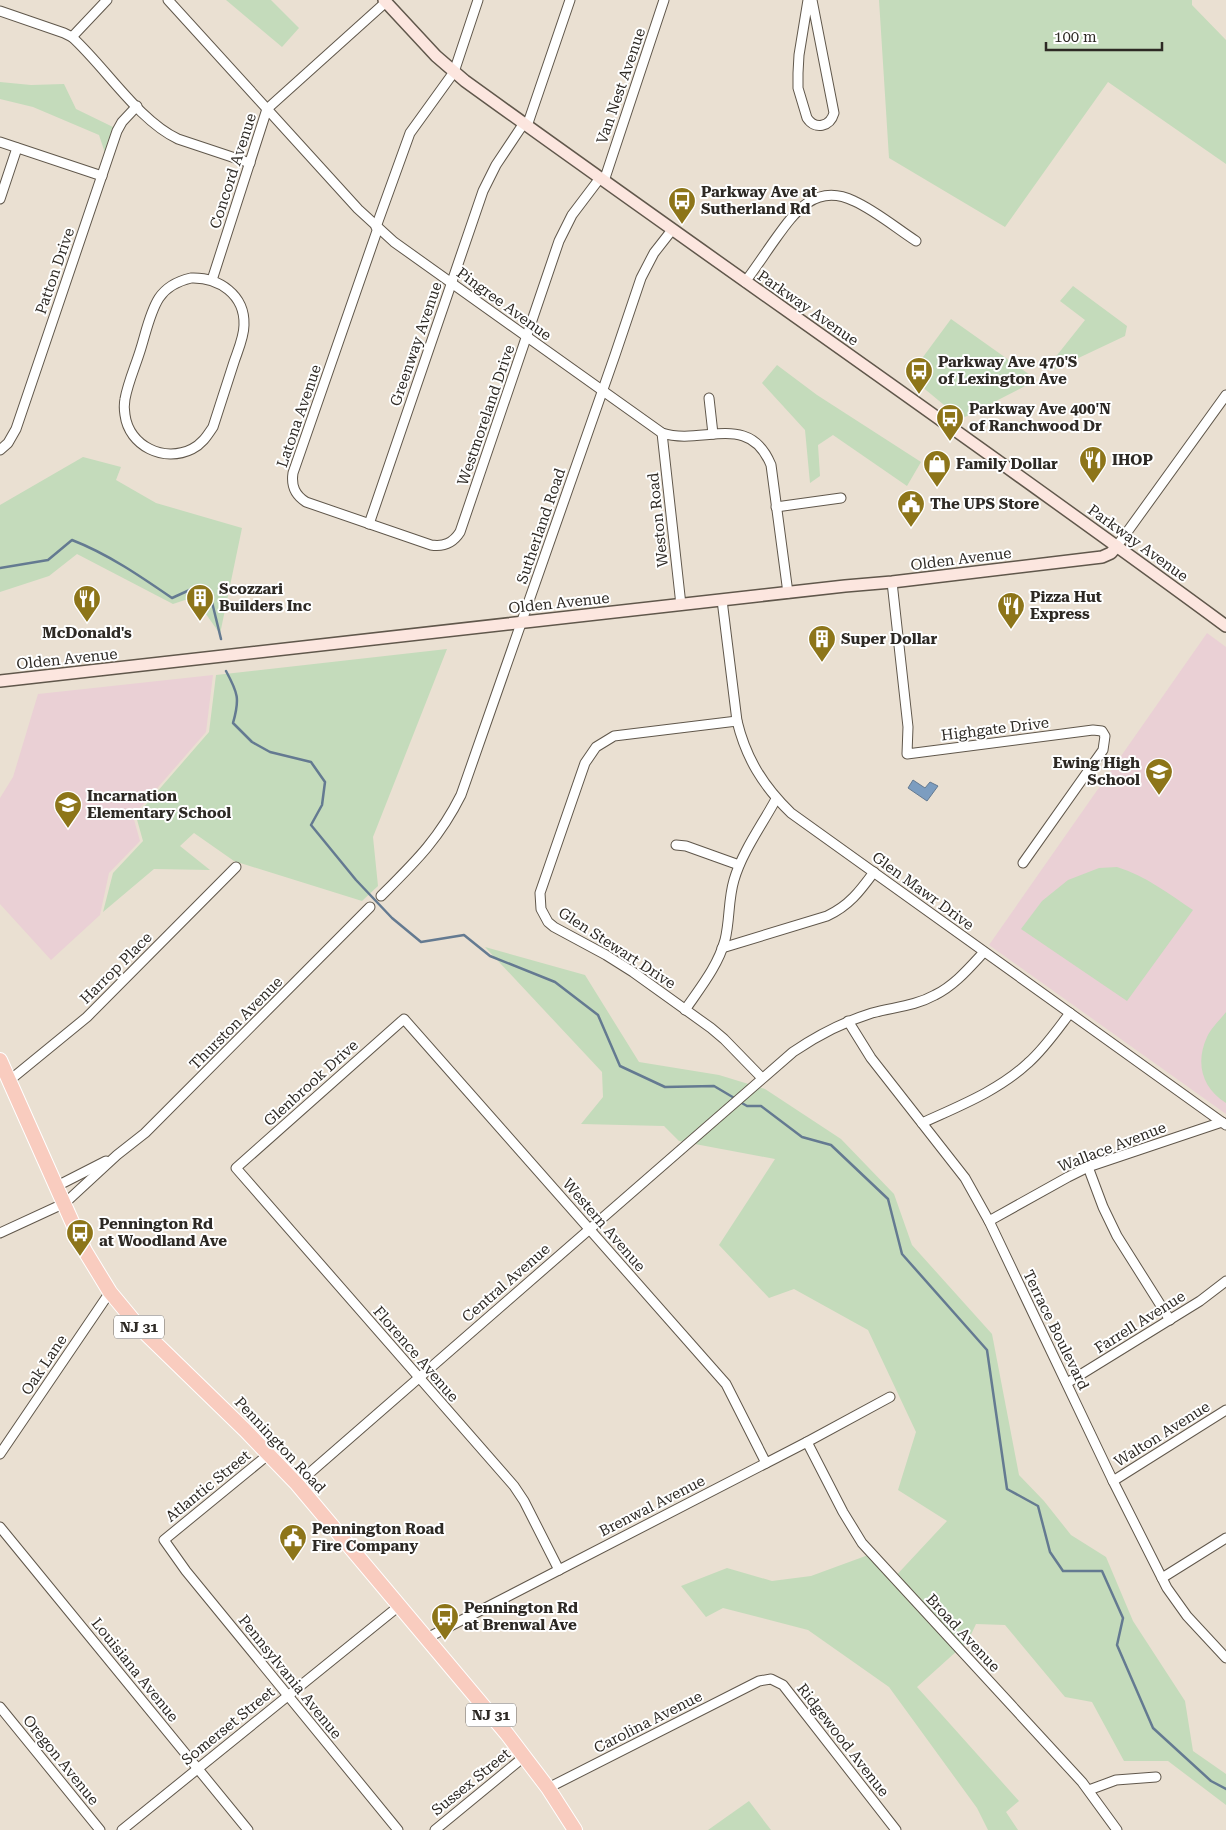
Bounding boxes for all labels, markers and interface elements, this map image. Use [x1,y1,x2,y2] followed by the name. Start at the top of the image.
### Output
[1046,20,1162,52] scale bar
[593,26,649,146] street label: Van Nest Avenue
[1054,28,1097,46] text: 100 m
[206,111,260,231] street label: Concord Avenue
[701,183,817,218] place label: Parkway Ave at Sutherland Rd
[667,186,697,225] bus stop icon: Parkway Ave at Sutherland Rd
[32,225,78,317] street label: Patton Drive
[453,264,555,344] street label: Pingree Avenue
[754,266,862,350] street label: Parkway Avenue
[386,280,446,408] street label: Greenway Avenue
[453,342,519,488] street label: Westmoreland Drive
[938,353,1078,388] place label: Parkway Ave 470'S of Lexington Ave
[904,356,934,395] bus stop icon: Parkway Ave 470'S of Lexington Ave
[273,362,325,470] street label: Latona Avenue
[969,400,1111,435] place label: Parkway Ave 400'N of Ranchwood Dr
[935,403,965,442] bus stop icon: Parkway Ave 400'N of Ranchwood Dr
[1078,445,1108,484] restaurant icon: IHOP
[922,449,952,488] shop icon: Family Dollar
[1112,451,1153,469] place label: IHOP
[956,455,1058,473] place label: Family Dollar
[513,465,569,586] street label: Sutherland Road
[644,471,672,568] street label: Weston Road
[896,489,926,528] public building icon: The UPS Store
[930,495,1040,513] place label: The UPS Store
[1084,501,1192,585] street label: Parkway Avenue
[909,544,1013,574] street label: Olden Avenue
[219,580,312,615] place label: Scozzari Builders Inc
[185,583,215,622] building icon: Scozzari Builders Inc
[72,584,102,623] restaurant icon: McDonald's
[1030,588,1102,623] place label: Pizza Hut Express
[508,589,610,617] street label: Olden Avenue
[996,591,1026,630] restaurant icon: Pizza Hut Express
[42,624,132,642] place label: McDonald's
[807,624,837,663] building icon: Super Dollar
[841,630,937,648] place label: Super Dollar
[16,645,118,673] street label: Olden Avenue
[940,713,1050,745] street label: Highgate Drive
[1053,754,1140,789] place label: Ewing High School
[1144,757,1174,796] school or university icon: Ewing High School
[87,787,231,822] place label: Incarnation Elementary School
[53,790,83,829] school or university icon: Incarnation Elementary School
[869,848,977,934] street label: Glen Mawr Drive
[555,903,679,993] street label: Glen Stewart Drive
[76,928,156,1008] street label: Harrop Place
[186,973,286,1073] street label: Thurston Avenue
[260,1036,362,1130] street label: Glenbrook Drive
[1055,1118,1169,1176] street label: Wallace Avenue
[559,1175,649,1275] street label: Western Avenue
[99,1215,227,1250] place label: Pennington Rd at Woodland Ave
[65,1218,95,1257] bus stop icon: Pennington Rd at Woodland Ave
[458,1240,554,1326] street label: Central Avenue
[1019,1267,1093,1393] street label: Terrace Boulevard
[1091,1287,1189,1357] street label: Farrell Avenue
[370,1302,462,1406] street label: Florence Avenue
[114,1315,164,1338] road number: NJ 31
[17,1331,71,1399] street label: Oak Lane
[231,1393,329,1497] street label: Pennington Road
[1111,1397,1213,1471] street label: Walton Avenue
[162,1446,254,1526] street label: Atlantic Street
[596,1472,708,1540] street label: Brenwal Avenue
[312,1520,444,1555] place label: Pennington Road Fire Company
[278,1523,308,1562] public building icon: Pennington Road Fire Company
[922,1590,1004,1676] street label: Broad Avenue
[464,1599,578,1634] place label: Pennington Rd at Brenwal Ave
[430,1602,460,1641] bus stop icon: Pennington Rd at Brenwal Ave
[235,1611,345,1743] street label: Pennsylvania Avenue
[88,1615,182,1725] street label: Louisiana Avenue
[793,1680,893,1800] street label: Ridgewood Avenue
[178,1683,278,1769] street label: Somerset Street
[591,1687,705,1757] street label: Carolina Avenue
[466,1704,516,1726] road number: NJ 31
[19,1711,103,1809] street label: Oregon Avenue
[428,1744,514,1819] street label: Sussex Street

